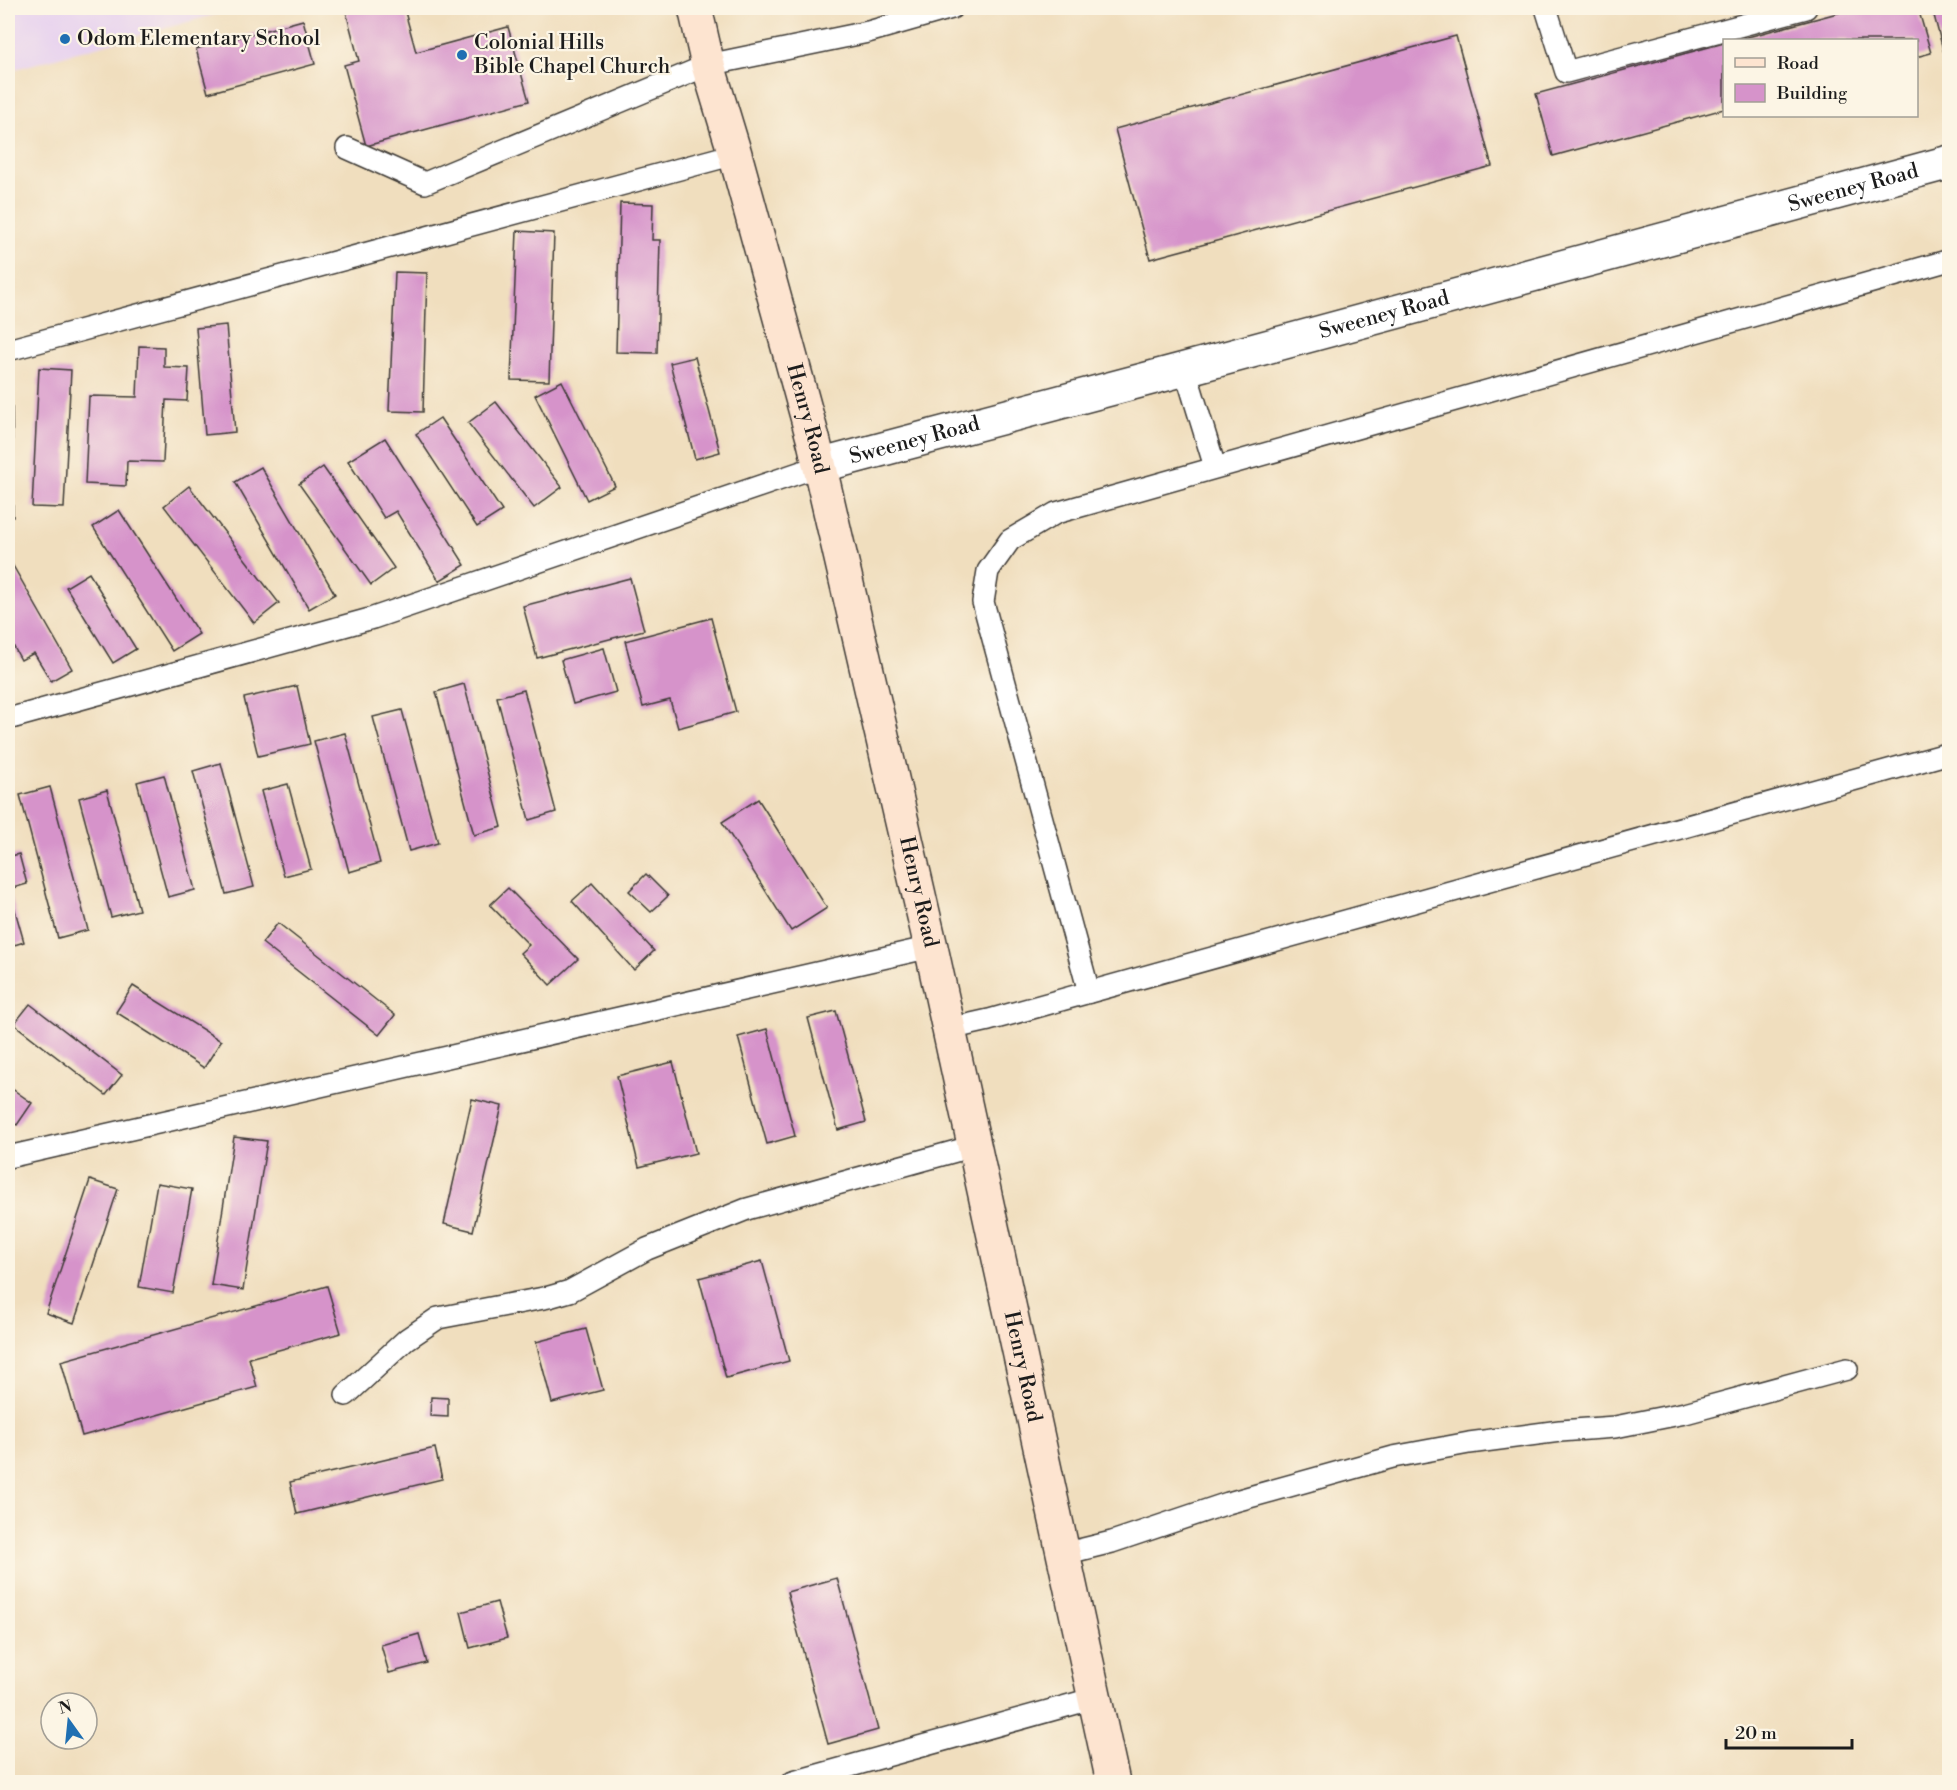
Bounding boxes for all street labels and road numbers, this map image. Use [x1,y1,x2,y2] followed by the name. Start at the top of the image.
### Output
[1785,158,1921,218] street label: Sweeney Road
[1316,285,1452,345] street label: Sweeney Road
[780,361,834,477] street label: Henry Road
[847,411,983,470] street label: Sweeney Road
[893,834,944,950] street label: Henry Road
[998,1309,1047,1425] street label: Henry Road

